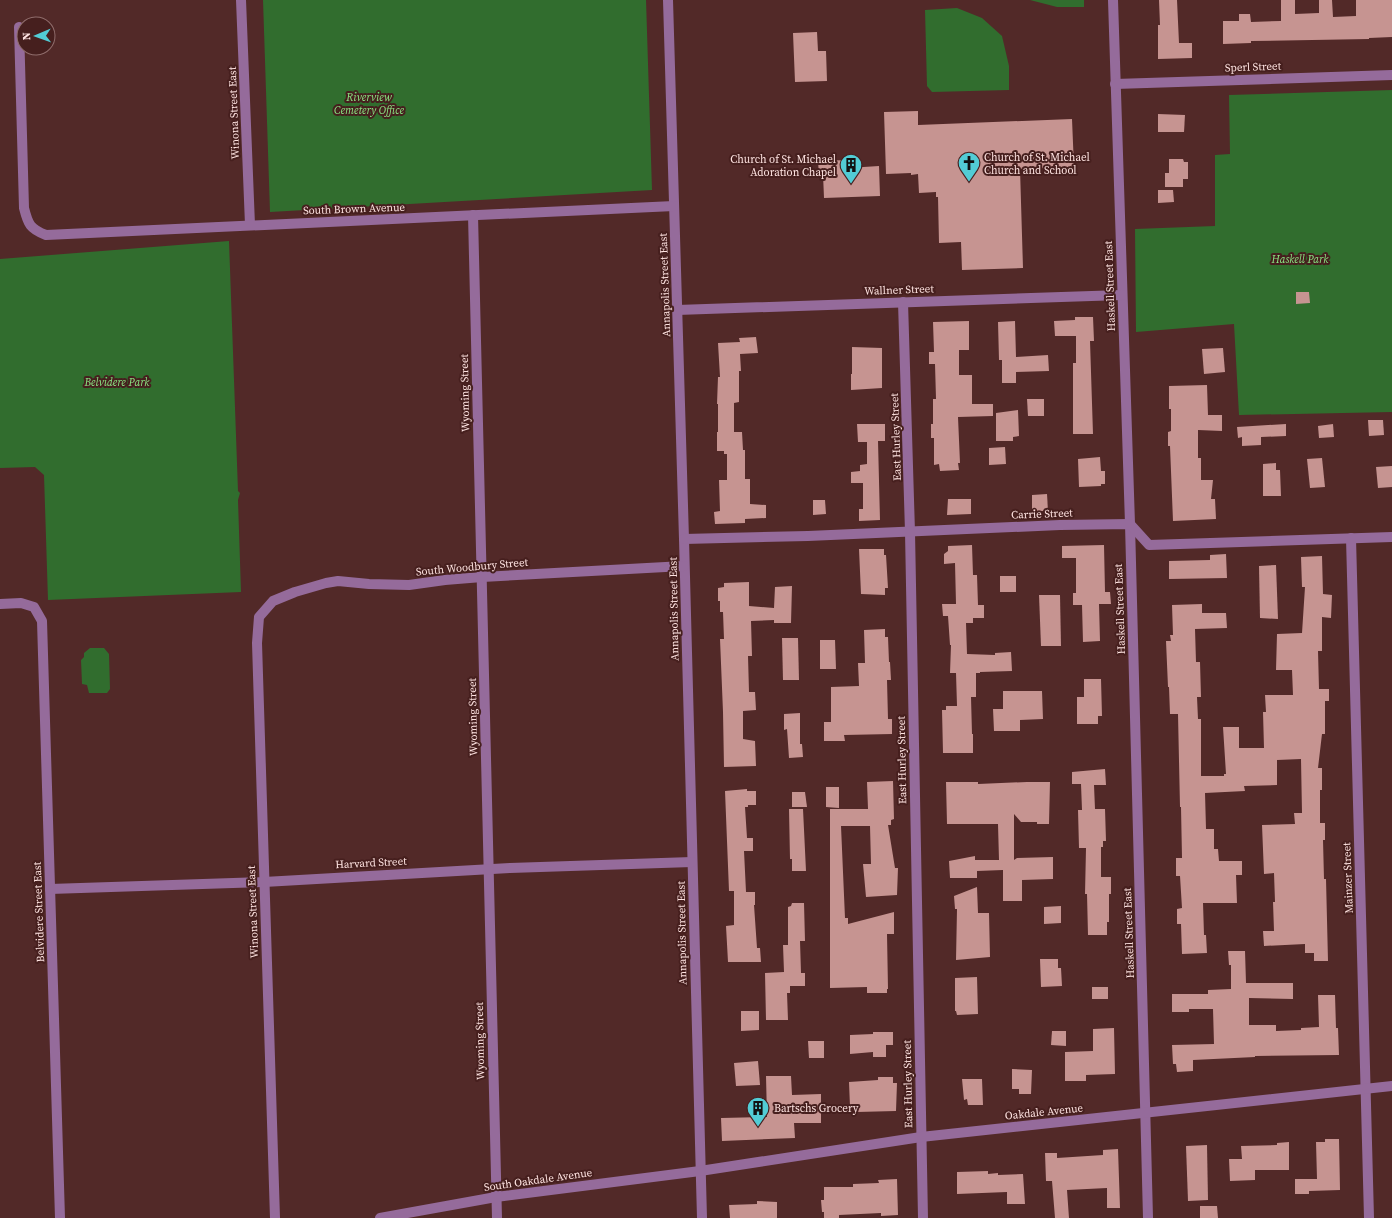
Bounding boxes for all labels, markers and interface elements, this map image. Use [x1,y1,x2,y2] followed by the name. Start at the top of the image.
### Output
[16,16,56,56] north arrow
[19,32,34,41] text: N
[1225,59,1282,75] street label: Sperl Street
[225,66,243,160] street label: Winona Street East
[334,90,405,118] park label: Riverview Cemetery Office
[956,150,982,183] church icon: Church of St. Michael Church and School
[984,150,1090,178] place label: Church of St. Michael Church and School
[730,152,836,180] place label: Church of St. Michael Adoration Chapel
[838,152,864,185] building icon: Church of St. Michael Adoration Chapel
[303,200,406,218] street label: South Brown Avenue
[656,232,674,337] street label: Annapolis Street East
[1101,240,1119,332] street label: Haskell Street East
[1271,252,1329,267] park label: Haskell Park
[864,281,935,299] street label: Wallner Street
[457,353,473,432] street label: Wyoming Street
[83,375,150,390] park label: Belvidere Park
[887,392,905,481] street label: East Hurley Street
[1011,505,1074,523] street label: Carrie Street
[415,555,529,579] street label: South Woodbury Street
[666,557,682,661] street label: Annapolis Street East
[1111,563,1129,655] street label: Haskell Street East
[465,677,481,756] street label: Wyoming Street
[894,715,910,804] street label: East Hurley Street
[1339,842,1357,914] street label: Mainzer Street
[335,854,407,872] street label: Harvard Street
[30,861,48,963] street label: Belvidere Street East
[244,865,262,959] street label: Winona Street East
[674,881,690,985] street label: Annapolis Street East
[1120,887,1138,979] street label: Haskell Street East
[472,1001,488,1080] street label: Wyoming Street
[900,1039,916,1128] street label: East Hurley Street
[745,1095,771,1128] building icon: Bartschs Grocery
[1004,1100,1084,1124] street label: Oakdale Avenue
[774,1101,859,1116] place label: Bartschs Grocery
[483,1165,593,1195] street label: South Oakdale Avenue

